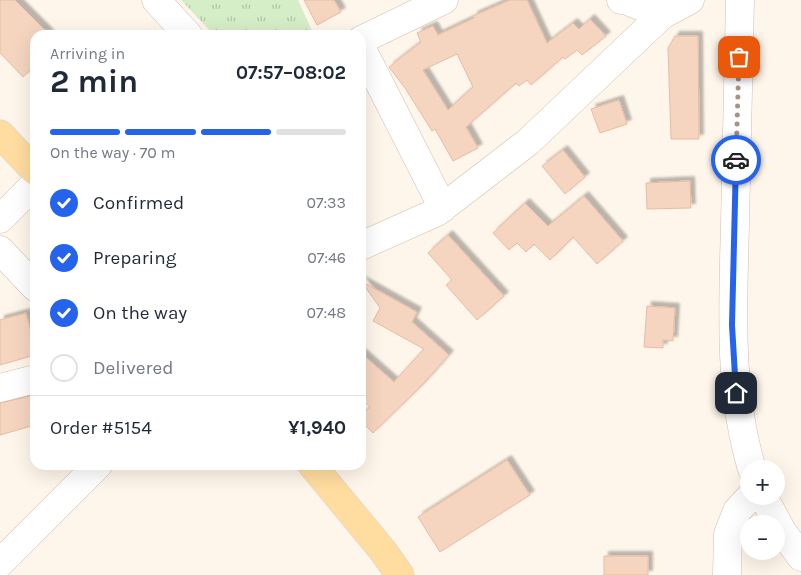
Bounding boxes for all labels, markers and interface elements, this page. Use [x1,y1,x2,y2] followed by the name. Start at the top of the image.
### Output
[718,36,760,78] pin
[725,43,753,71] icon: bag
[50,44,125,63] text: Arriving in
[236,62,346,84] text: 07:57–08:02
[50,63,138,100] text: 2 min
[711,135,761,185] courier
[50,143,176,162] text: On the way · 70 m
[722,146,750,174] icon: car
[50,189,78,217] icon: check
[93,192,184,214] text: Confirmed
[306,193,346,212] text: 07:33
[50,244,78,272] icon: check
[93,247,176,269] text: Preparing
[307,248,346,267] text: 07:46
[50,299,78,327] icon: check
[93,302,187,324] text: On the way
[307,303,346,322] text: 07:48
[93,357,173,379] text: Delivered
[715,372,757,414] pin
[722,379,750,407] icon: home
[50,417,152,439] text: Order #5154
[288,417,346,439] text: ¥1,940
[740,460,785,560] map controls
[740,460,785,505] button: +
[740,515,785,560] button: −

